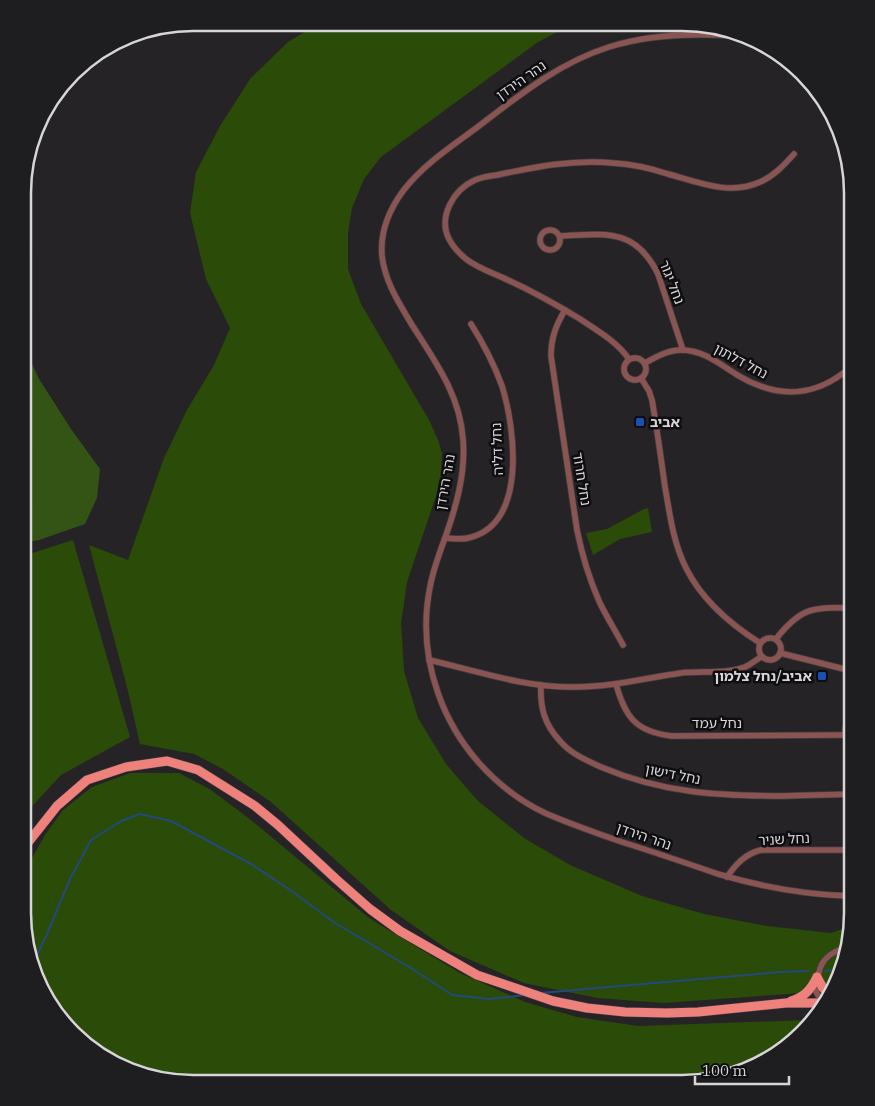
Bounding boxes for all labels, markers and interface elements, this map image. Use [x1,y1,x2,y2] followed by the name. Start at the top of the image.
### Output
[493,56,549,104] street label: נהר הירדן
[655,257,689,307] street label: נחל יגור
[711,339,771,383] street label: נחל דלתון
[650,413,680,431] place label: אביב
[634,416,646,428] marker: אביב
[487,422,507,476] street label: נחל דליה
[569,451,595,507] street label: נחל חרוד
[431,452,459,512] street label: נהר הירדן
[714,667,813,685] place label: אביב/נחל צלמון
[816,670,828,682] marker: אביב/נחל צלמון
[692,714,742,732] street label: נחל עמד
[644,760,702,788] street label: נחל דישון
[614,818,674,854] street label: נהר הירדן
[758,829,810,849] street label: נחל שניר
[695,1054,789,1086] scale bar
[702,1061,747,1080] text: 100 m

